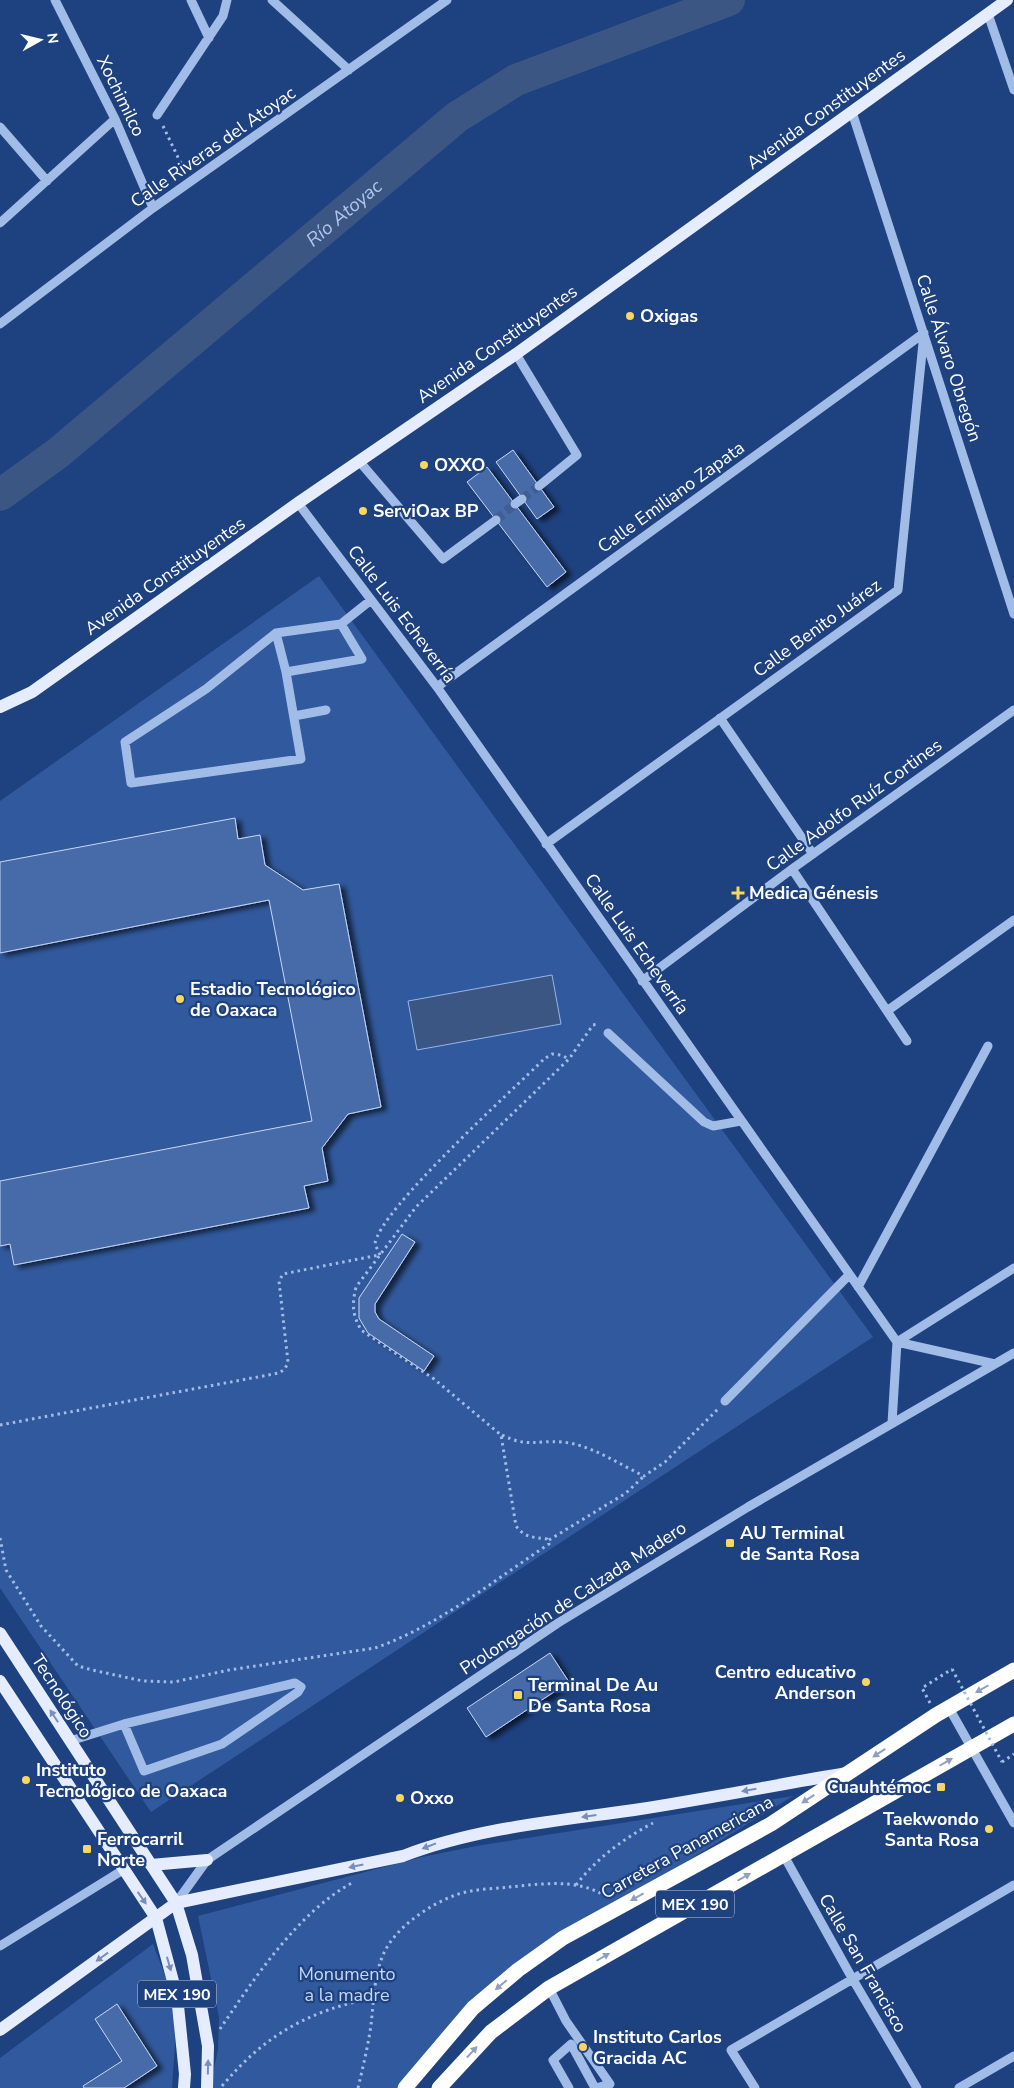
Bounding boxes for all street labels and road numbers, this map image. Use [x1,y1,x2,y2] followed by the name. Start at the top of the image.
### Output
[742,43,910,175] street label: Avenida Constituyentes
[91,52,151,140] street label: Xochimilco
[126,81,300,213] street label: Calle Riveras del Atoyac
[911,271,987,445] street label: Calle Álvaro Obregón
[412,279,582,409] street label: Avenida Constituyentes
[593,436,749,558] street label: Calle Emiliano Zapata
[80,511,250,641] street label: Avenida Constituyentes
[342,540,462,688] street label: Calle Luis Echeverría
[748,573,886,683] street label: Calle Benito Juárez
[761,733,947,877] street label: Calle Adolfo Ruíz Cortines
[579,869,695,1019] street label: Calle Luis Echeverría
[455,1516,691,1680] street label: Prolongación de Calzada Madero
[26,1649,98,1743] street label: Tecnológico
[597,1790,777,1904] street label: Carretera Panamericana
[813,1889,913,2037] street label: Calle San Francisco
[656,1890,734,1918] road number: MEX 190
[138,1980,216,2008] road number: MEX 190

